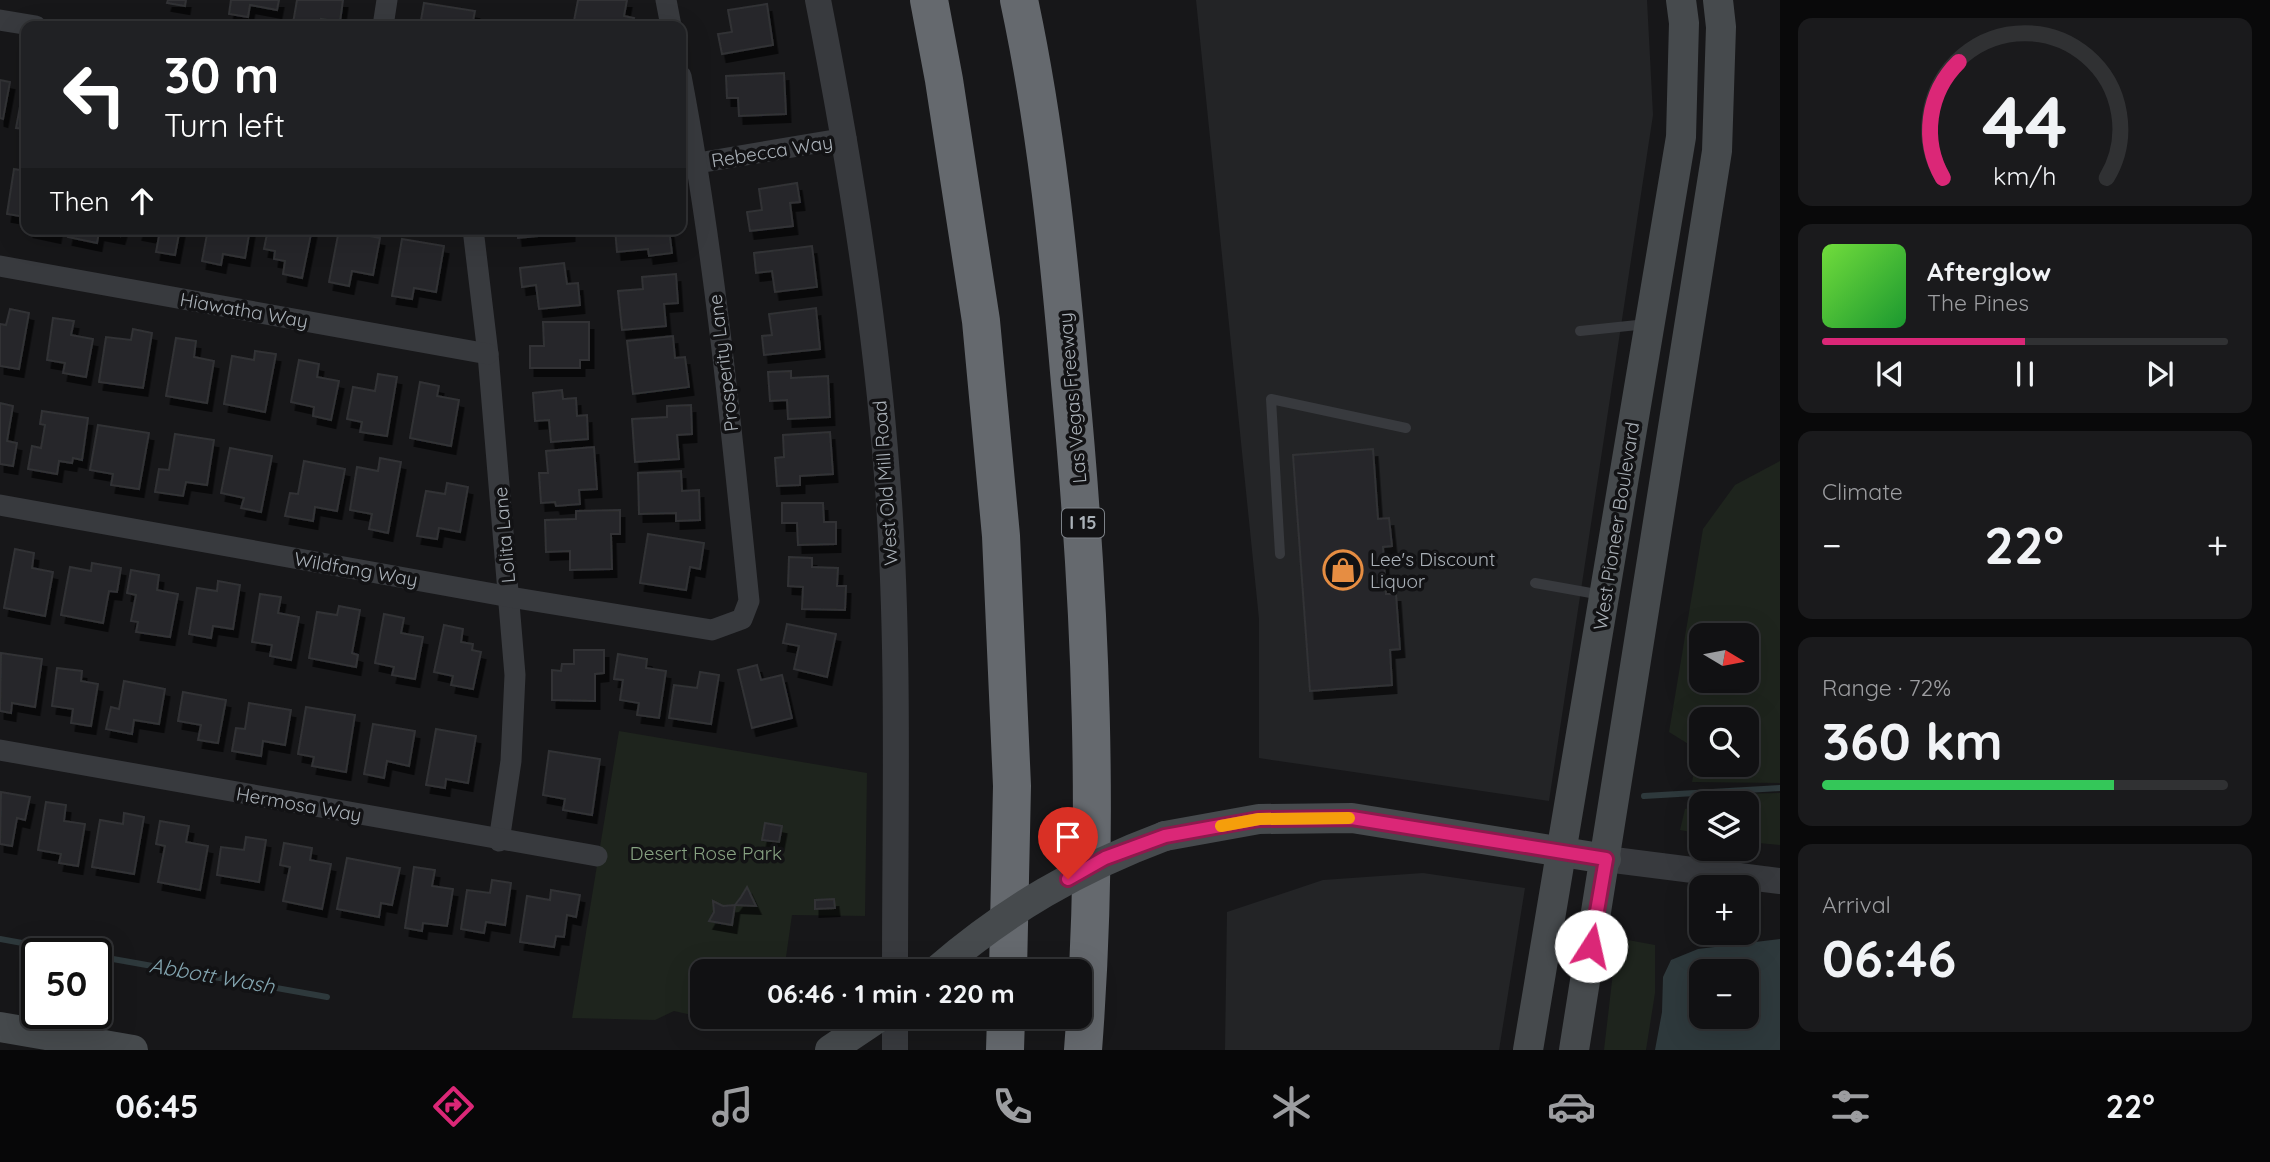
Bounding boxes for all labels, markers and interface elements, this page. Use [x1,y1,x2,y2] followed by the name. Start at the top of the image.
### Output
[164,44,279,105] text: 30 m
[49,49,140,140] icon: left
[1982,76,2068,167] text: 44
[164,105,285,145] text: Turn left
[710,130,834,172] street label: Rebecca Way
[1993,160,2057,191] text: km/h
[123,182,161,220] icon: ahead
[49,185,109,218] text: Then
[1927,255,2051,288] text: Afterglow
[178,287,310,333] street label: Hiawatha Way
[1927,288,2029,317] text: The Pines
[703,293,743,433] street label: Prosperity Lane
[1053,311,1091,485] street label: Las Vegas Freeway
[1871,355,1909,393] icon: previous
[2006,355,2044,393] icon: pause
[2141,355,2179,393] icon: next
[867,400,903,566] street label: West Old Mill Road
[1588,420,1644,632] street label: West Pioneer Boulevard
[1822,477,1903,506] text: Climate
[488,486,520,584] street label: Lolita Lane
[1062,508,1104,538] road number: I 15
[1984,512,2064,577] text: 22°
[1822,521,1842,569] text: −
[2207,521,2228,569] text: +
[292,546,420,592] street label: Wildfang Way
[1370,547,1496,593] place label: Lee's Discount Liquor
[1322,549,1364,591] shop icon: Lee's Discount Liquor
[1689,623,1759,693] north arrow
[1689,623,1759,1029] map controls
[1822,673,1951,702] text: Range · 72%
[1689,707,1759,777] button: search
[1822,708,2003,773] text: 360 km
[234,781,364,827] street label: Hermosa Way
[1689,791,1759,861] button: layers
[1038,807,1098,879] pin
[1049,818,1087,856] icon: arrive
[630,841,782,865] park label: Desert Rose Park
[1689,875,1759,945] button: +
[1822,890,1891,919] text: Arrival
[1554,909,1628,983] position arrow
[1822,925,1956,990] text: 06:46
[21,938,112,1029] speed limit sign: 50
[148,951,278,999] water label: Abbott Wash
[1689,959,1759,1029] button: −
[767,977,1015,1010] text: 06:46 · 1 min · 220 m
[429,1082,478,1131] icon: directions
[708,1082,757,1131] icon: music
[988,1082,1037,1131] icon: phone
[1267,1082,1316,1131] icon: climate
[1547,1082,1596,1131] icon: car
[1826,1082,1875,1131] icon: filters
[115,1086,199,1126] text: 06:45
[2106,1086,2155,1126] text: 22°

